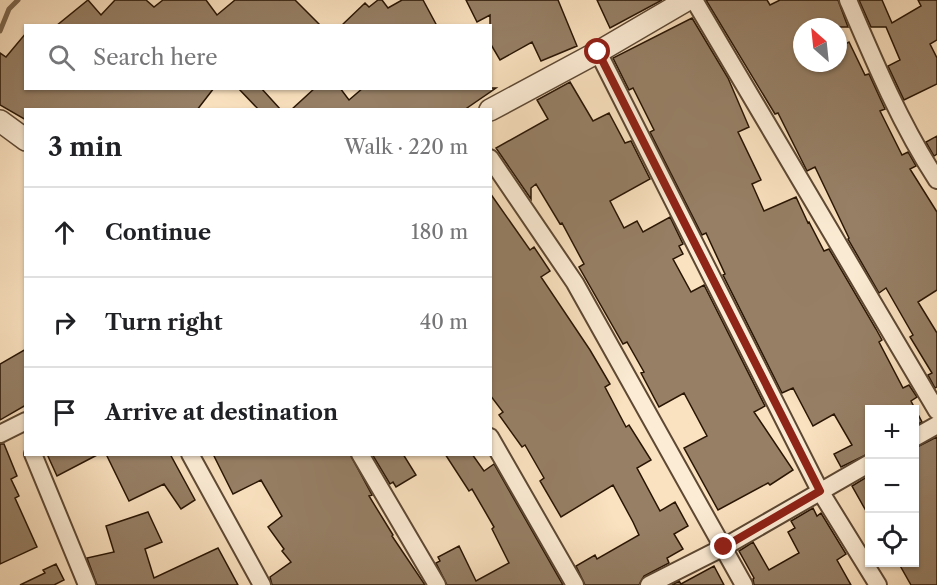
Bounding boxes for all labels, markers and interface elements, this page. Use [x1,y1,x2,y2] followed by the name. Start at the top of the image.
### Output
[793,18,847,72] north arrow
[24,24,492,90] search box
[584,38,610,64] route start
[45,41,78,74] icon: search
[93,44,218,71] text: Search here
[48,131,122,163] text: 3 min
[344,135,468,159] text: Walk · 220 m
[48,216,81,249] icon: ahead
[105,219,211,246] text: Continue
[411,220,468,244] text: 180 m
[48,306,81,339] icon: right
[105,309,223,336] text: Turn right
[420,310,468,334] text: 40 m
[48,396,81,429] icon: arrive
[105,399,338,426] text: Arrive at destination
[865,405,919,567] map controls
[865,405,919,459] button: +
[865,459,919,513] button: −
[865,513,919,567] button: locate
[710,533,736,559] route end

